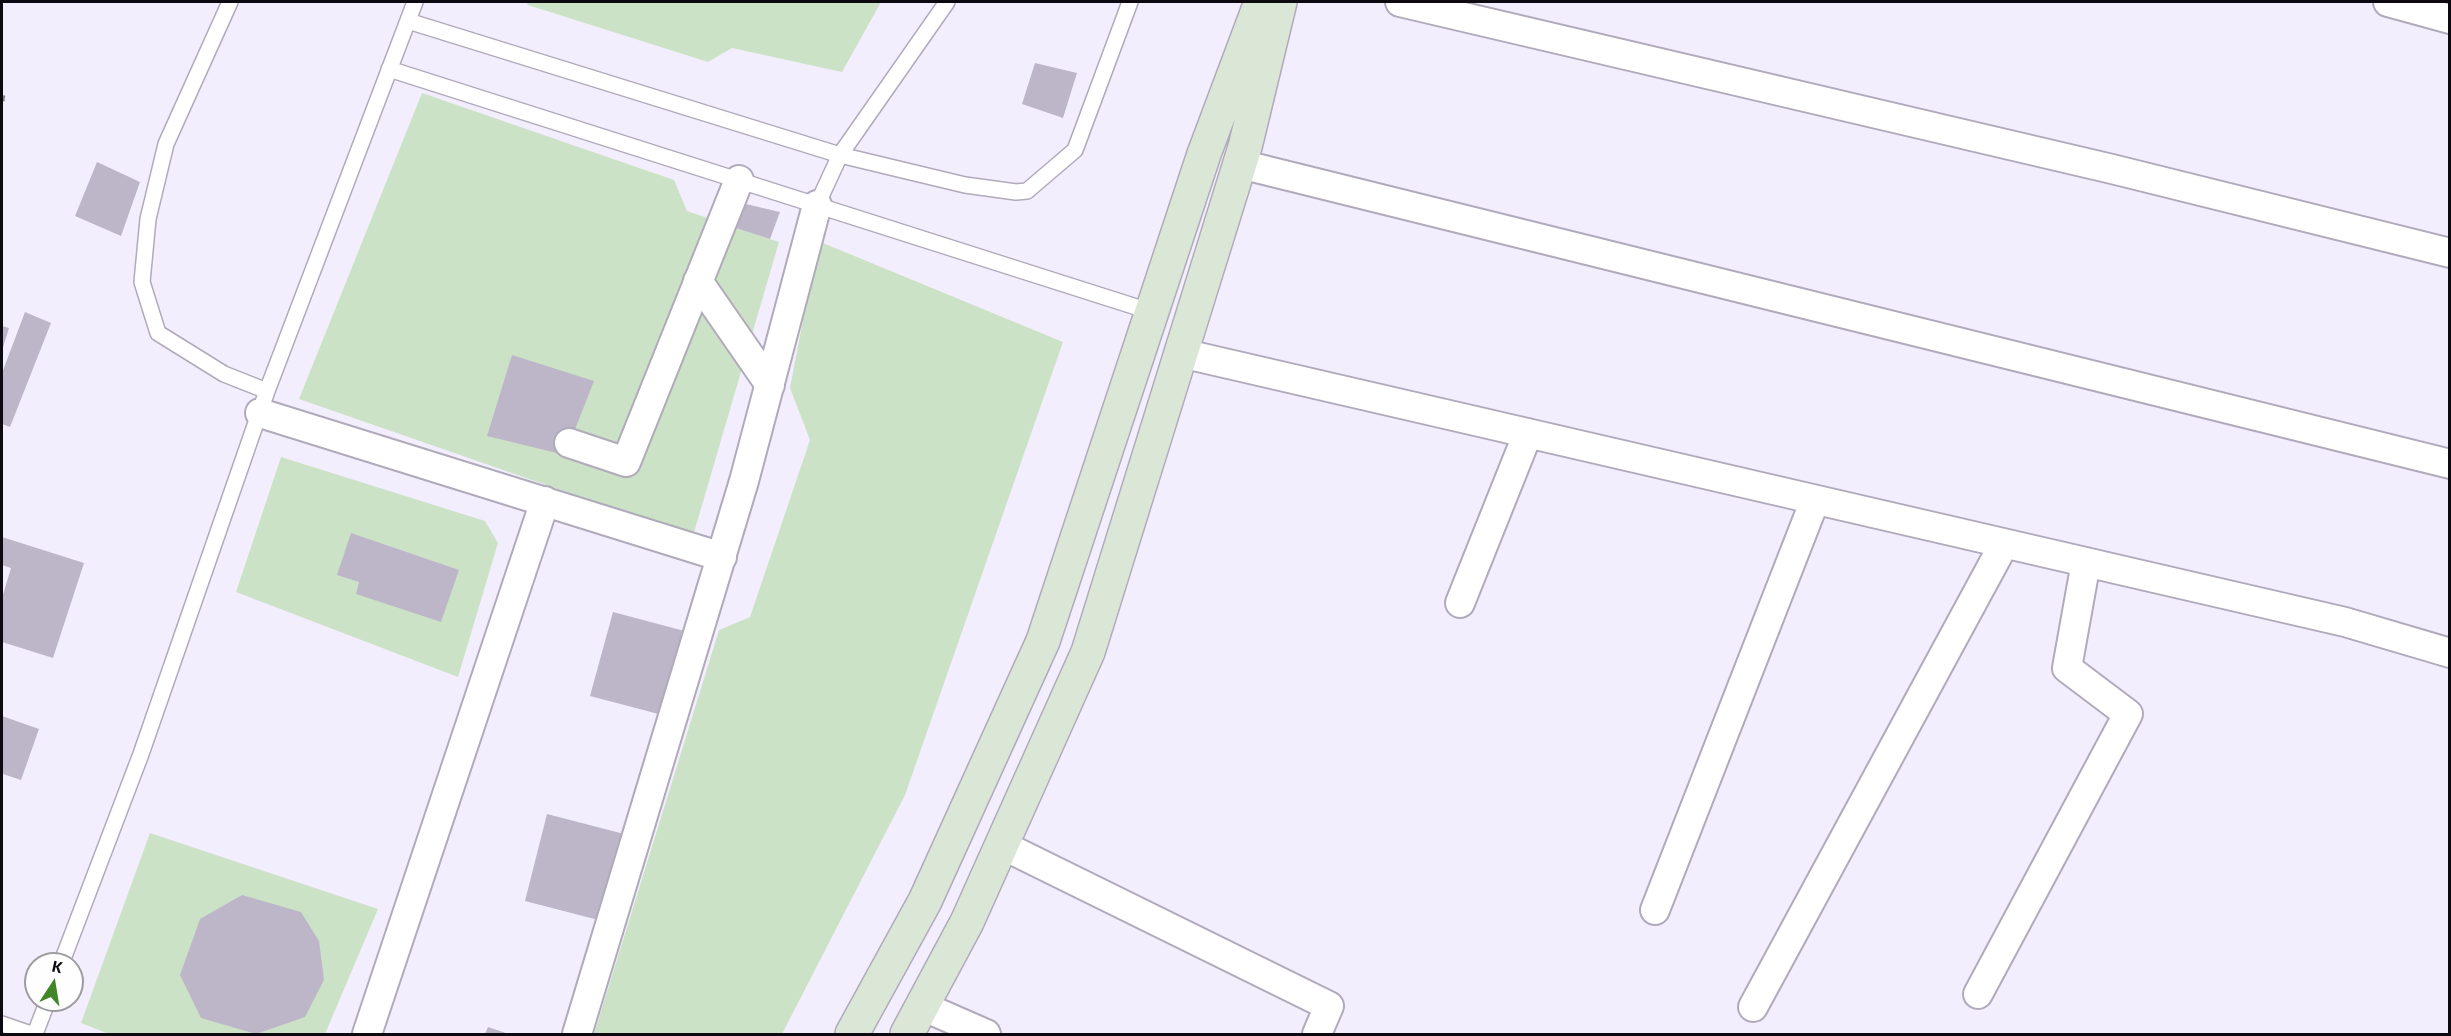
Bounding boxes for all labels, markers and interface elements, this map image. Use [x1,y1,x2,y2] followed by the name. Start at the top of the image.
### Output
[24,952,84,1012] north arrow
[50,956,64,976] text: K

